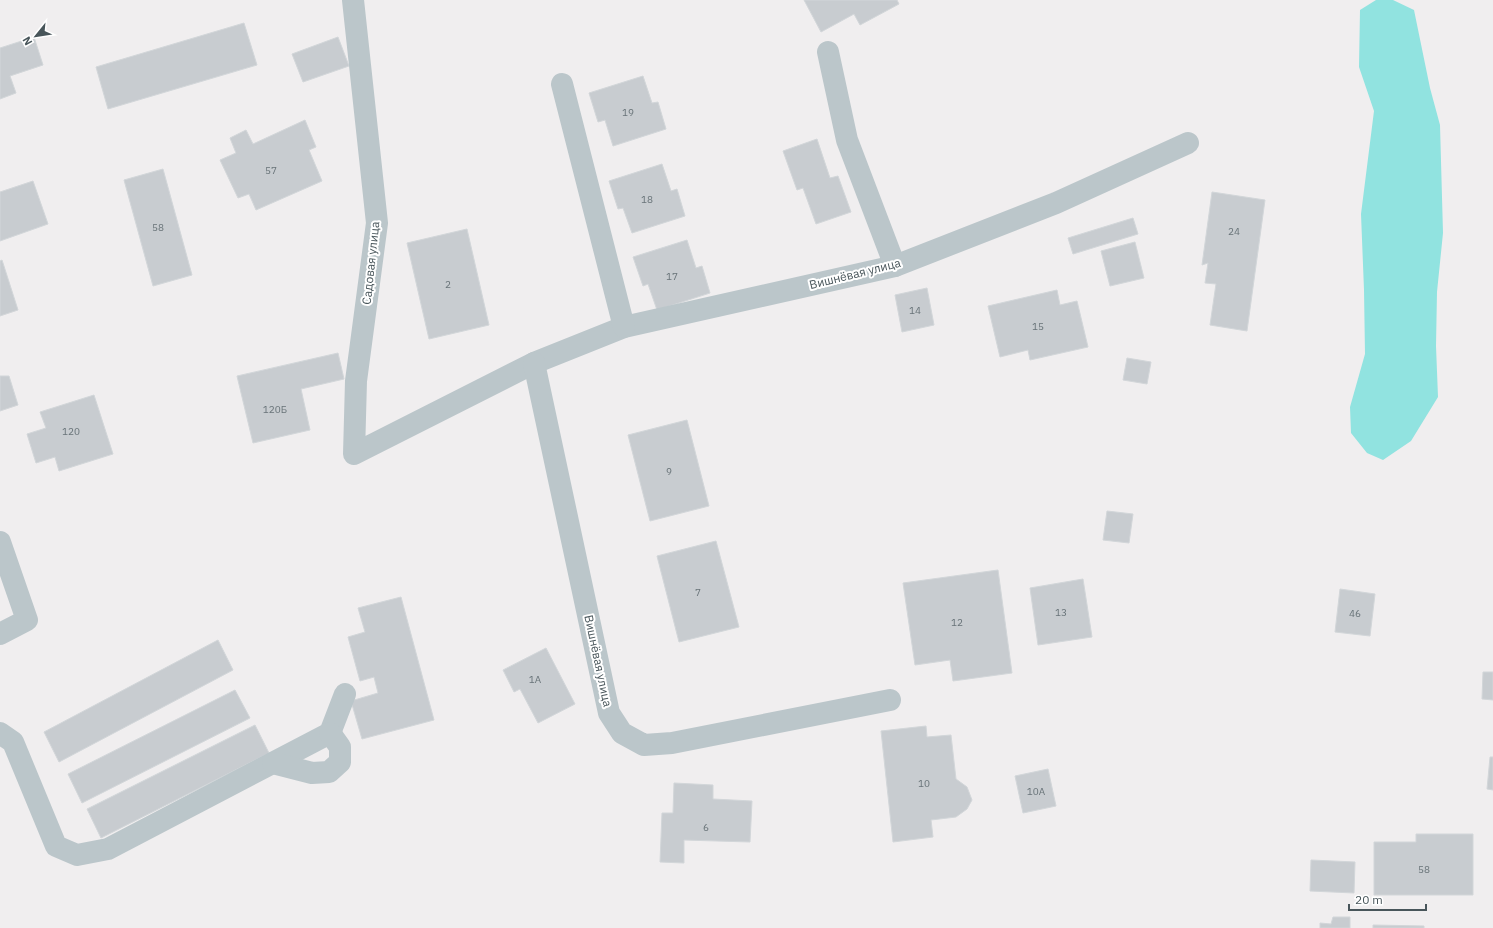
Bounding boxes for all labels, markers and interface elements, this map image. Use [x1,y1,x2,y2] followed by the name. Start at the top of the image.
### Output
[16,16,56,56] north arrow
[19,34,35,48] text: N
[622,106,634,119] house number: 19
[265,164,277,177] house number: 57
[641,193,653,206] house number: 18
[359,220,382,305] street label: Садовая улица
[152,221,164,234] house number: 58
[1228,225,1240,238] house number: 24
[808,255,903,292] street label: Вишнёвая улица
[666,270,678,283] house number: 17
[445,278,451,291] house number: 2
[909,304,921,317] house number: 14
[1032,320,1044,333] house number: 15
[263,403,287,416] house number: 120Б
[62,425,80,438] house number: 120
[666,465,672,478] house number: 9
[695,586,701,599] house number: 7
[1055,606,1067,619] house number: 13
[1349,607,1361,620] house number: 46
[581,614,616,709] street label: Вишнёвая улица
[951,616,963,629] house number: 12
[529,673,542,686] house number: 1А
[918,777,930,790] house number: 10
[1027,785,1046,798] house number: 10А
[703,821,709,834] house number: 6
[1418,863,1430,876] house number: 58
[1349,886,1426,912] scale bar
[1355,892,1383,907] text: 20 m

